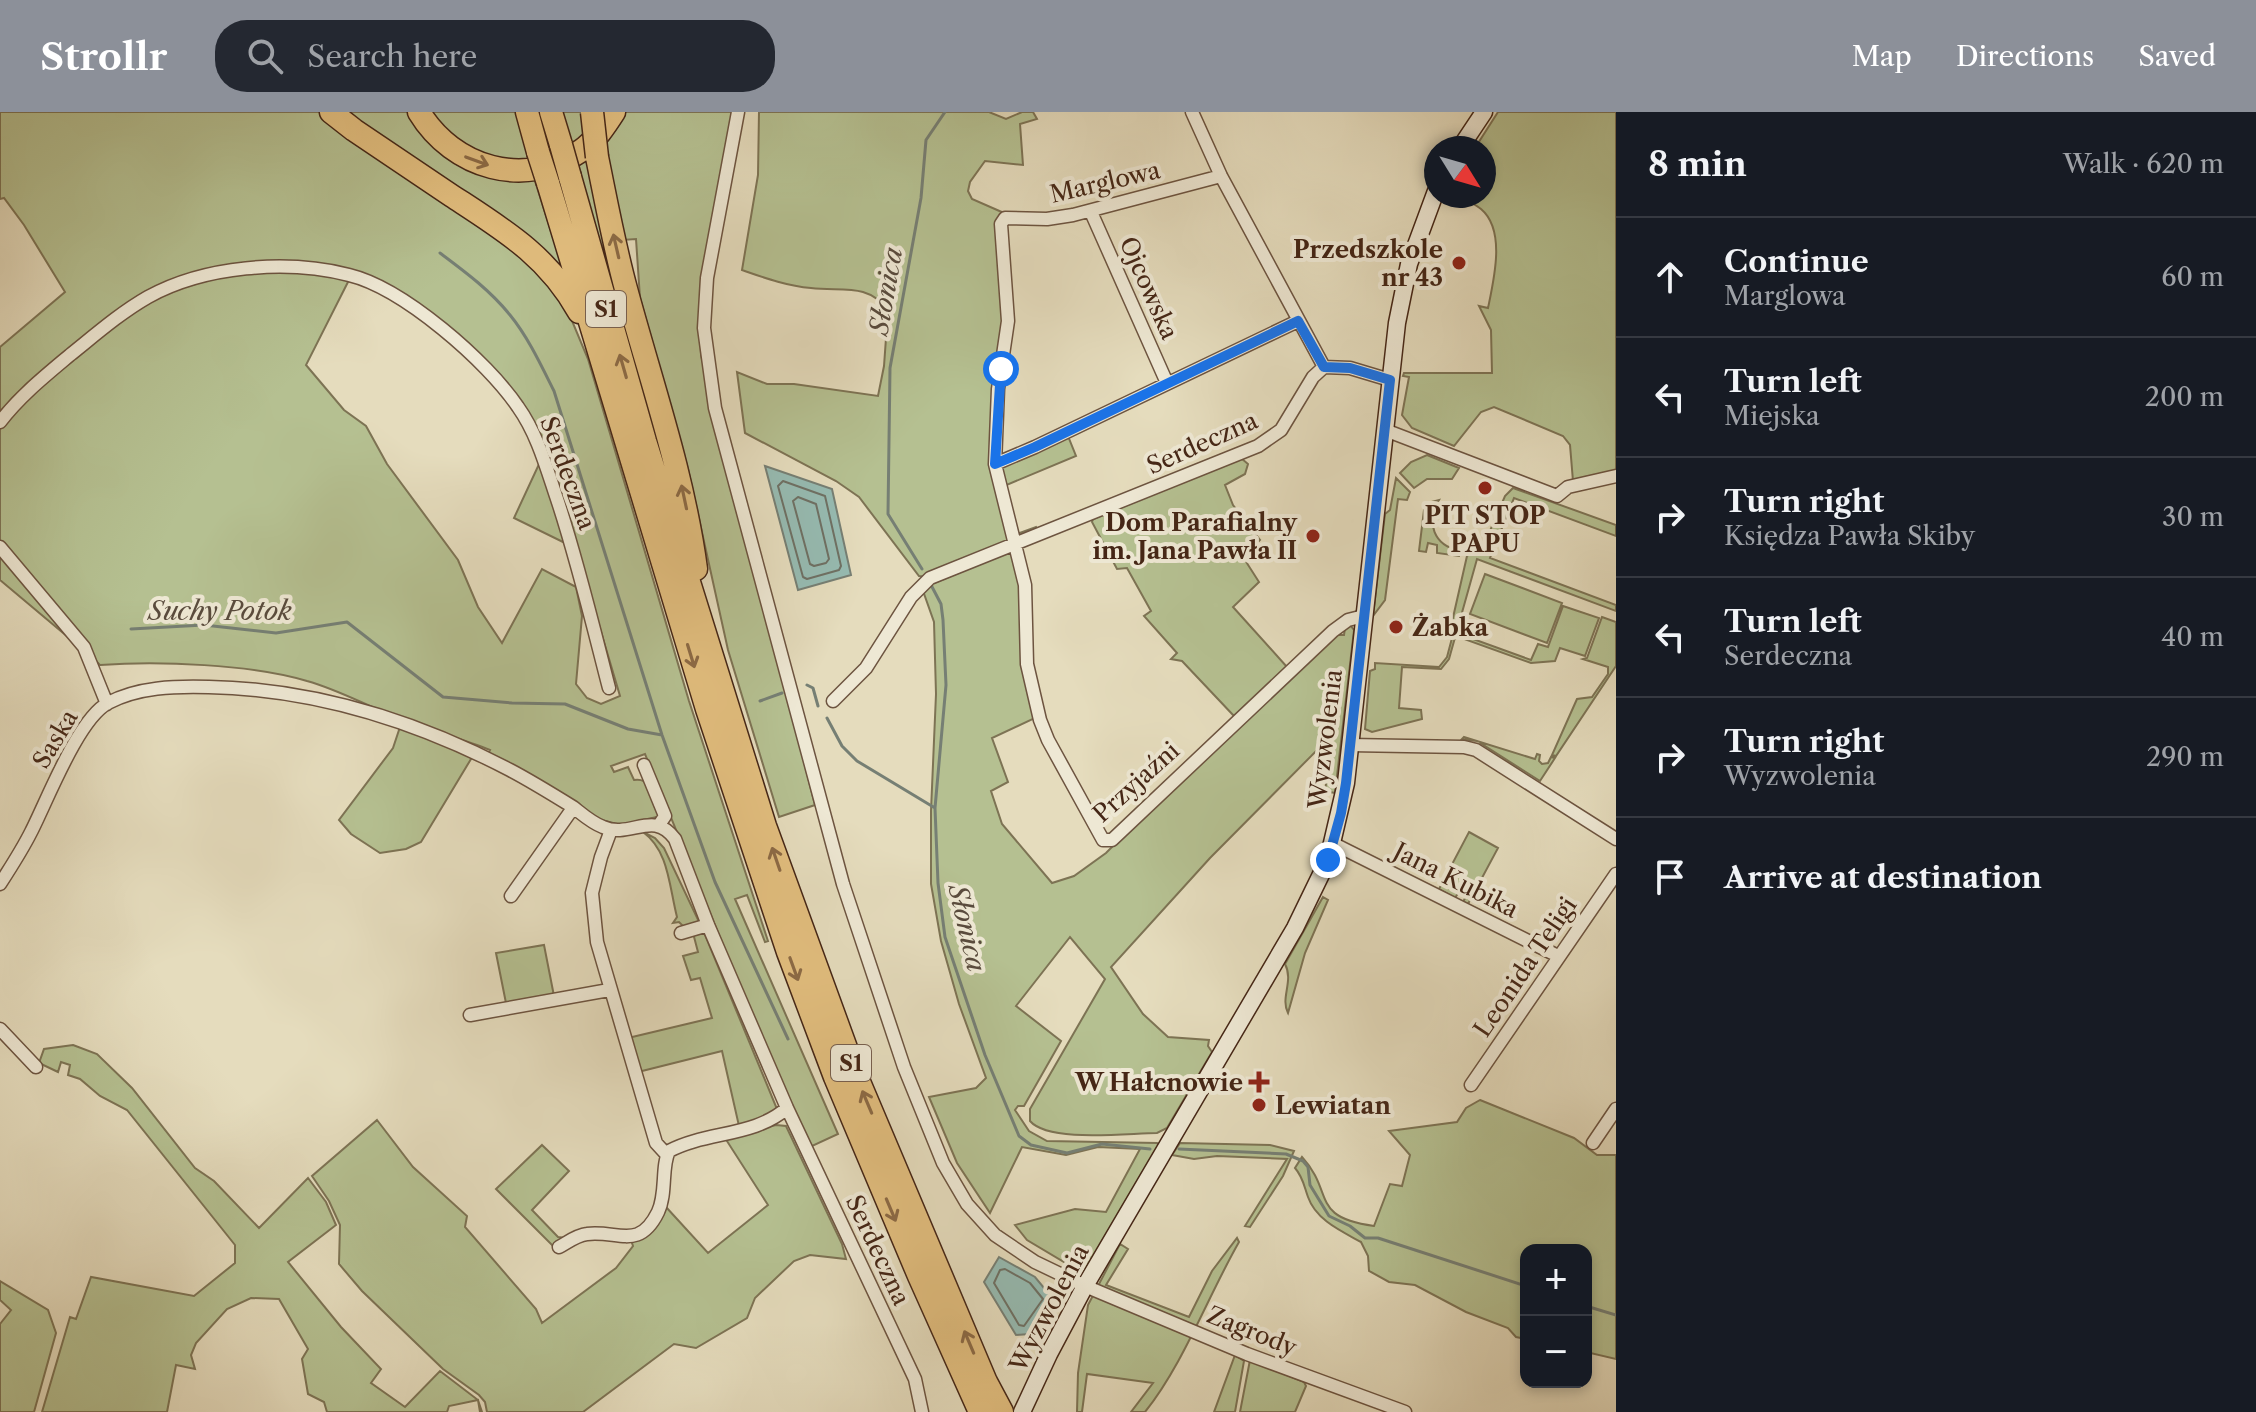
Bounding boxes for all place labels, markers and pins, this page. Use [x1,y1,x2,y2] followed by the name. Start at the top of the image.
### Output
[1293,235,1443,292] place label: Przedszkole nr 43
[1450,254,1468,272] marker: Przedszkole nr 43
[1476,479,1494,497] marker: PIT STOP PAPU
[1425,501,1545,558] place label: PIT STOP PAPU
[1092,508,1298,565] place label: Dom Parafialny im. Jana Pawła II
[1304,527,1322,545] marker: Dom Parafialny im. Jana Pawła II
[1412,612,1489,642] place label: Żabka
[1387,618,1405,636] marker: Żabka
[1074,1068,1243,1097] place label: W Hałcnowie
[1250,1073,1268,1091] marker: W Hałcnowie
[1275,1091,1391,1120] place label: Lewiatan
[1250,1096,1268,1114] marker: Lewiatan

